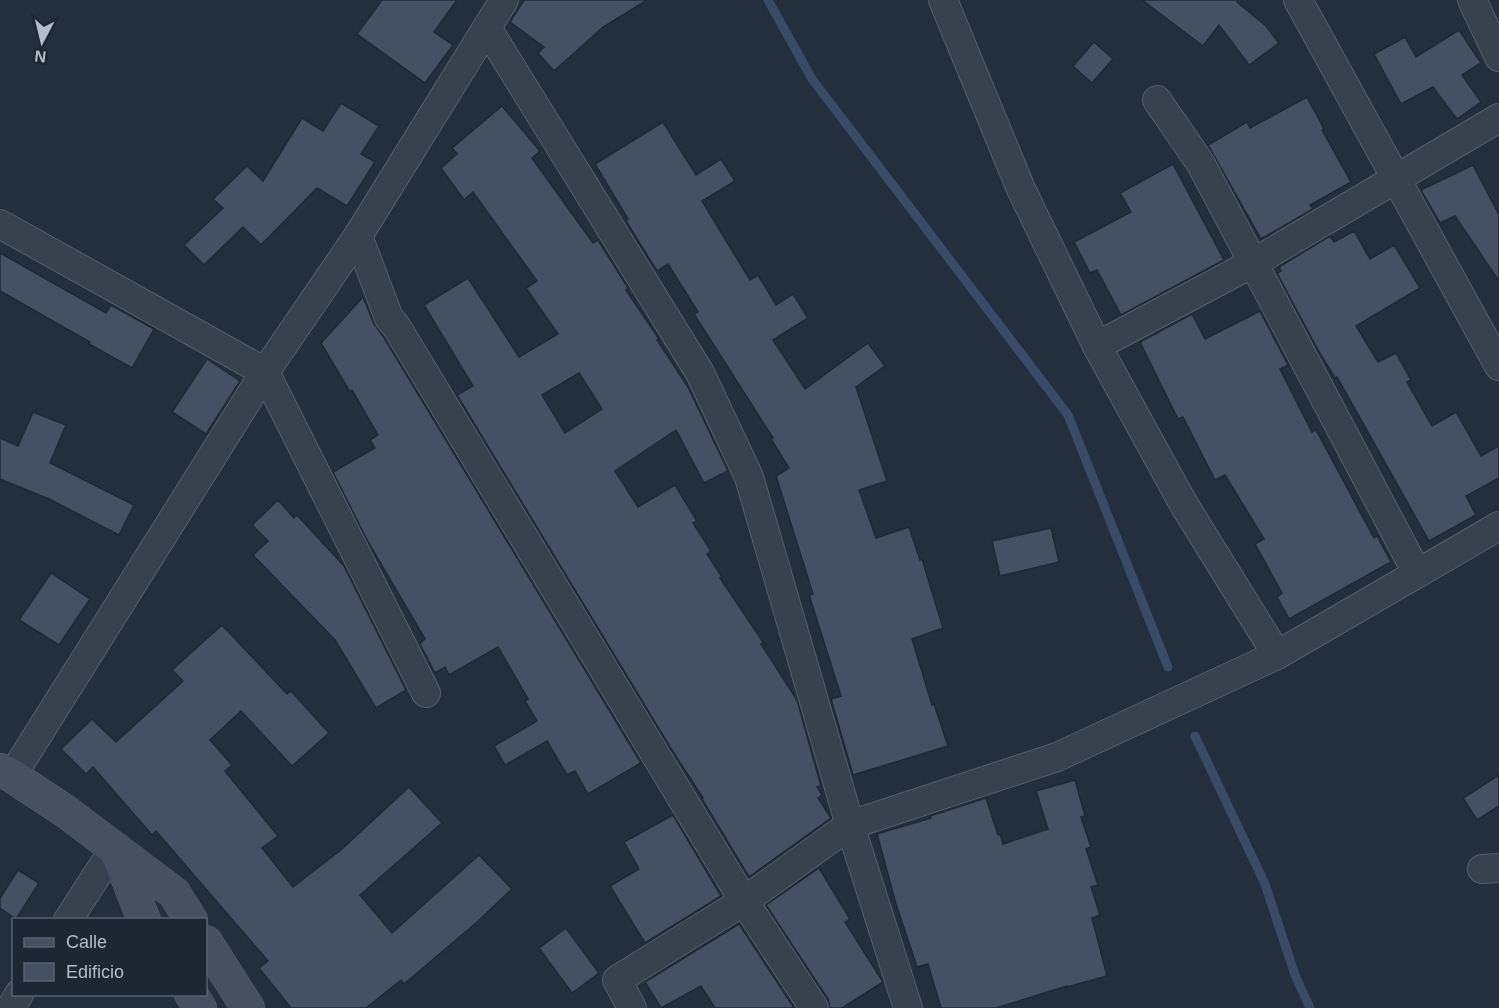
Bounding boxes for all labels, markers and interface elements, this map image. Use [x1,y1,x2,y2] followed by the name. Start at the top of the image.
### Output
[12,12,72,72] north arrow
[33,47,47,66] text: N
[12,918,207,996] legend
[66,932,107,952] text: Calle
[66,962,124,982] text: Edificio

